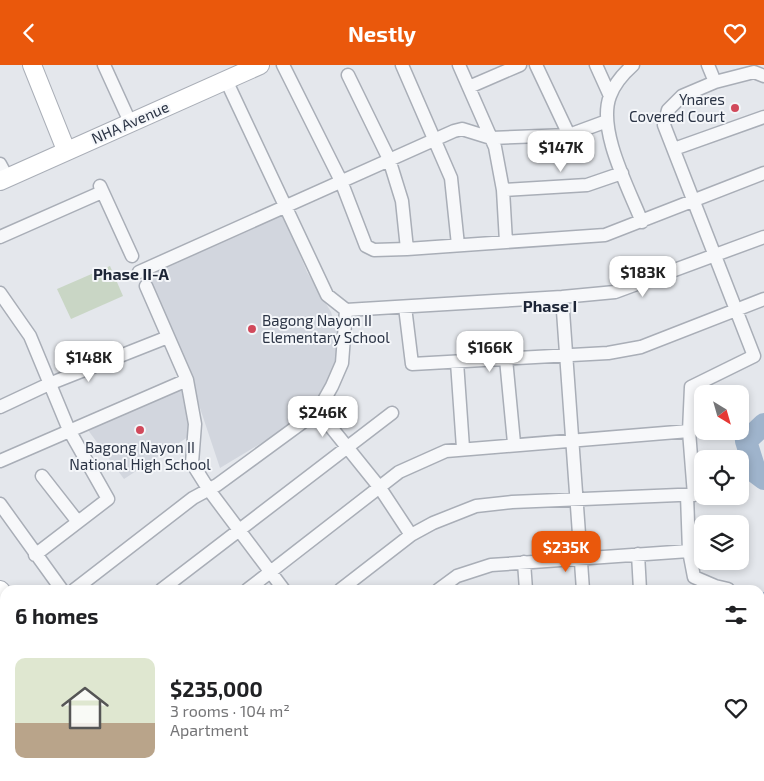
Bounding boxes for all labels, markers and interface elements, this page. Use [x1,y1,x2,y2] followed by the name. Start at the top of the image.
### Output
[15,19,43,47] icon: back
[721,19,749,47] icon: heart
[348,20,416,46] text: Nestly
[629,90,725,125] place label: Ynares Covered Court
[89,97,171,147] street label: NHA Avenue
[729,102,741,114] marker: Ynares Covered Court
[526,131,596,173] pin: $147K
[539,137,583,156] text: $147K
[608,255,678,298] pin: $183K
[620,262,666,281] text: $183K
[93,264,170,283] district label: Phase II-A
[523,296,577,315] district label: Phase I
[262,311,390,346] place label: Bagong Nayon II Elementary School
[246,323,258,335] marker: Bagong Nayon II Elementary School
[455,331,525,373] pin: $166K
[467,337,513,356] text: $166K
[54,341,124,383] pin: $148K
[66,347,112,366] text: $148K
[694,385,749,440] north arrow
[694,385,749,570] map controls
[288,395,358,438] pin: $246K
[299,402,347,421] text: $246K
[134,424,146,436] marker: Bagong Nayon II National High School
[69,438,211,473] place label: Bagong Nayon II National High School
[694,450,749,505] button: locate
[694,515,749,570] button: layers
[531,531,601,573] pin: $235K
[543,537,589,556] text: $235K
[722,601,750,629] icon: filters
[15,603,98,628] text: 6 homes
[170,676,263,701] text: $235,000
[55,678,115,738] icon: home
[722,694,750,722] icon: heart
[170,701,290,720] text: 3 rooms · 104 m²
[170,720,249,739] text: Apartment

